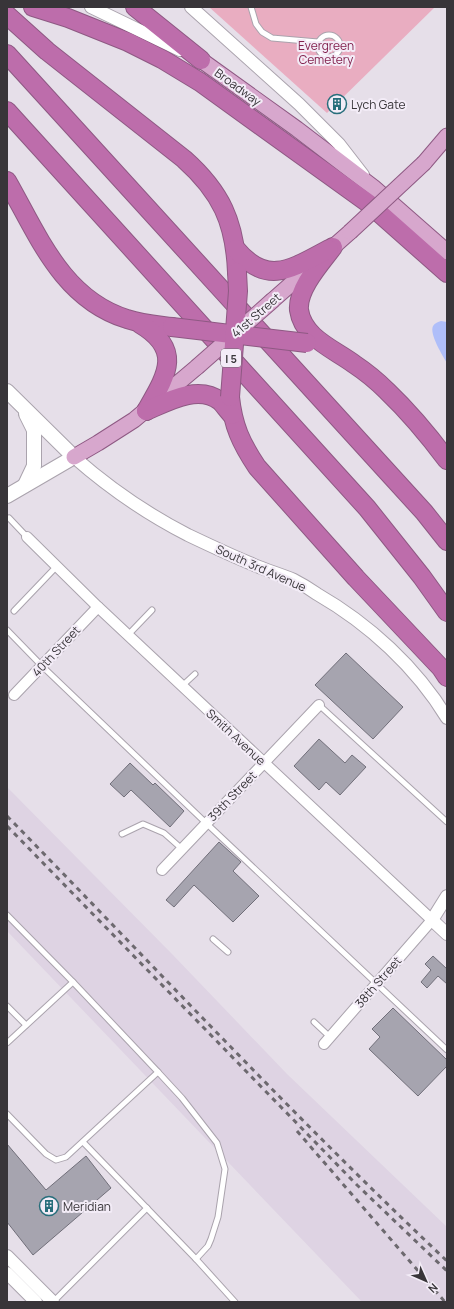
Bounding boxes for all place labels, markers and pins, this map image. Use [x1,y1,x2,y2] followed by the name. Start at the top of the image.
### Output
[326,93,348,115] building icon: Lych Gate
[351,96,406,113] place label: Lych Gate
[38,1195,60,1217] building icon: Meridian
[63,1198,111,1215] place label: Meridian

